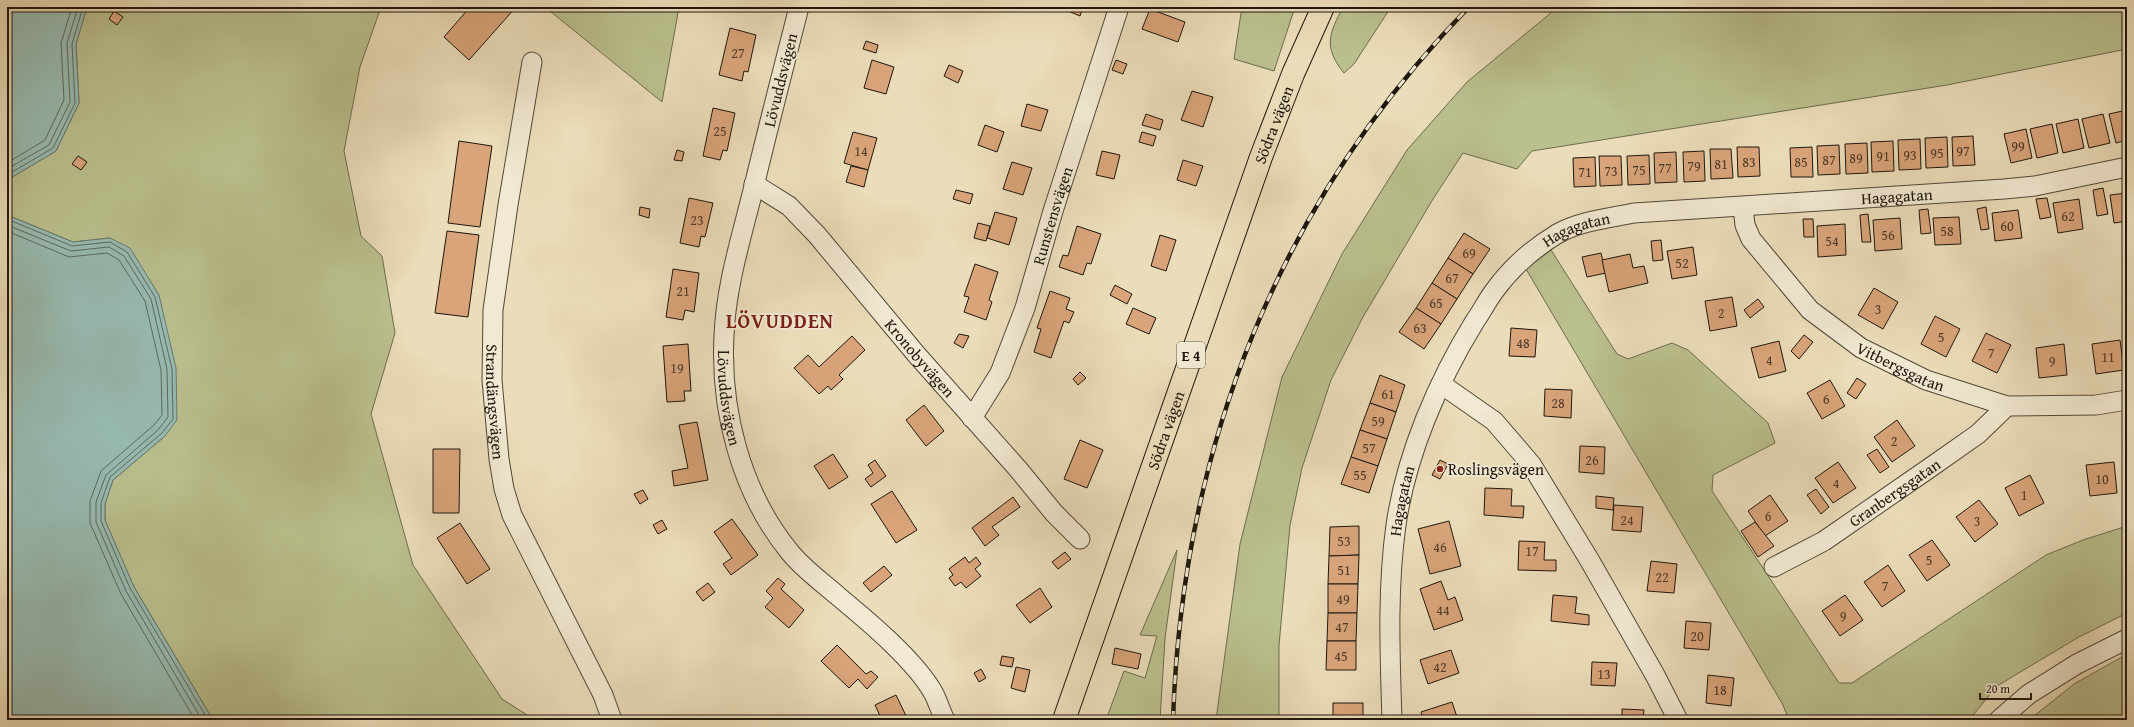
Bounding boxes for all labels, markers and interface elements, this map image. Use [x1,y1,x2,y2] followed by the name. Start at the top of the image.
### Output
[757,31,803,129] street label: Lövuddsvägen
[731,43,745,63] house number: 27
[1248,82,1299,167] street label: Södra vägen
[713,121,727,141] house number: 25
[2011,136,2025,156] house number: 99
[854,141,868,161] house number: 14
[1956,141,1970,161] house number: 97
[1930,143,1944,163] house number: 95
[1903,145,1917,165] house number: 93
[1876,146,1890,166] house number: 91
[1849,148,1863,168] house number: 89
[1822,150,1836,170] house number: 87
[1742,152,1756,172] house number: 83
[1794,152,1808,172] house number: 85
[1714,154,1728,174] house number: 81
[1687,156,1701,176] house number: 79
[1658,158,1672,178] house number: 77
[1632,160,1646,180] house number: 75
[1604,161,1618,181] house number: 73
[1578,162,1592,182] house number: 71
[1026,163,1079,268] street label: Runstensvägen
[1860,182,1933,210] street label: Hagagatan
[1537,206,1612,253] street label: Hagagatan
[2061,206,2075,226] house number: 62
[690,210,704,230] house number: 23
[2000,216,2014,236] house number: 60
[1940,221,1954,241] house number: 58
[1881,225,1895,245] house number: 56
[1825,231,1839,251] house number: 54
[1462,243,1476,263] house number: 69
[1675,253,1689,273] house number: 52
[1445,268,1459,288] house number: 67
[676,281,690,301] house number: 21
[1429,293,1443,313] house number: 65
[1875,299,1881,319] house number: 3
[1718,303,1724,323] house number: 2
[726,306,834,335] district label: LÖVUDDEN
[879,313,961,403] street label: Kronobyvägen
[1413,318,1427,338] house number: 63
[1938,327,1944,347] house number: 5
[1516,333,1530,353] house number: 48
[1852,336,1948,397] street label: Vitbergsgatan
[1177,342,1205,368] road number: E 4
[1988,343,1995,363] house number: 7
[480,344,511,461] street label: Strandängsvägen
[2101,347,2115,367] house number: 11
[712,350,747,448] street label: Lövuddsvägen
[1766,350,1773,370] house number: 4
[2049,351,2056,371] house number: 9
[670,358,684,378] house number: 19
[1381,384,1395,404] house number: 61
[1141,388,1190,473] street label: Södra vägen
[1823,389,1830,409] house number: 6
[1551,393,1565,413] house number: 28
[1371,411,1385,431] house number: 59
[1891,431,1897,451] house number: 2
[1362,438,1376,458] house number: 57
[1585,450,1599,470] house number: 26
[1844,452,1945,533] street label: Granbergsgatan
[1448,457,1544,481] place label: Roslingsvägen
[1383,463,1421,537] street label: Hagagatan
[1435,464,1445,474] marker: Roslingsvägen
[1353,465,1367,485] house number: 55
[2095,469,2109,489] house number: 10
[1833,473,1840,493] house number: 4
[2021,485,2027,505] house number: 1
[1765,506,1772,526] house number: 6
[1620,510,1634,530] house number: 24
[1974,511,1980,531] house number: 3
[1337,531,1351,551] house number: 53
[1433,537,1447,557] house number: 46
[1525,541,1539,561] house number: 17
[1926,550,1932,570] house number: 5
[1337,560,1351,580] house number: 51
[1655,567,1669,587] house number: 22
[1882,576,1889,596] house number: 7
[1336,589,1350,609] house number: 49
[1436,600,1450,620] house number: 44
[1840,606,1847,626] house number: 9
[1335,617,1349,637] house number: 47
[1690,626,1704,646] house number: 20
[1334,646,1348,666] house number: 45
[1433,657,1447,677] house number: 42
[1597,664,1611,684] house number: 13
[1980,675,2031,701] scale bar
[1713,680,1727,700] house number: 18
[1986,680,2010,697] text: 20 m

